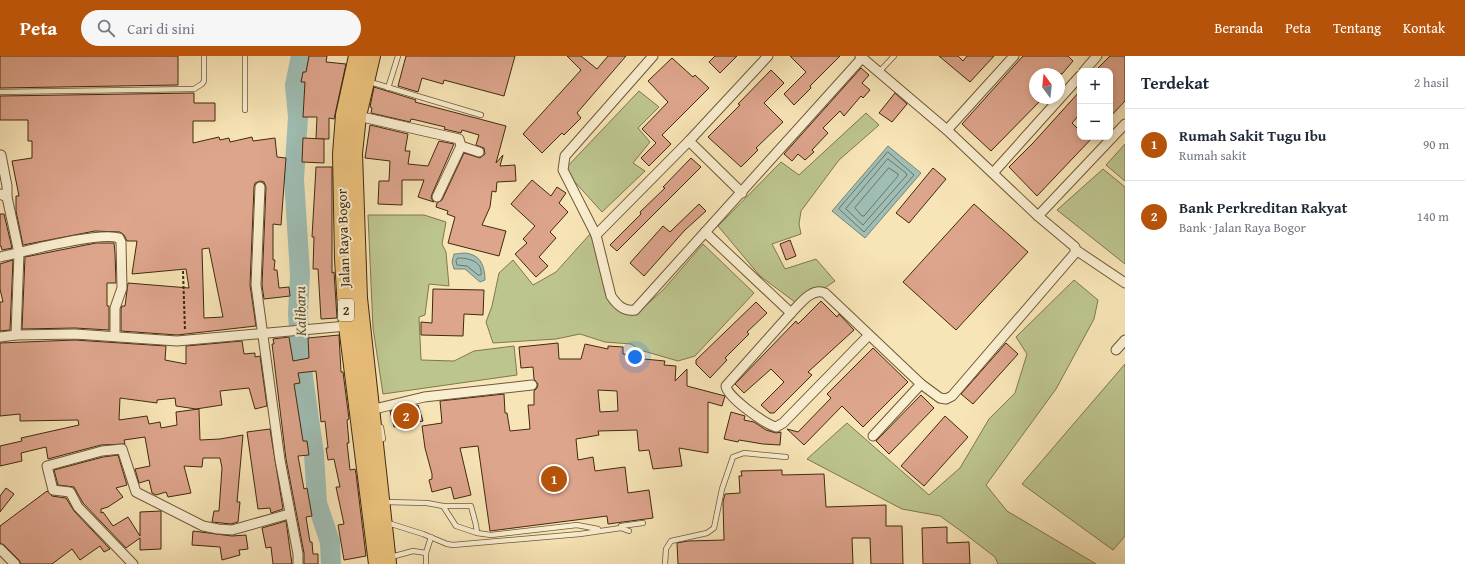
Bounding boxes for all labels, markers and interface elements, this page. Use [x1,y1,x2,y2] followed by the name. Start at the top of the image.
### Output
[81,10,361,46] search box
[20,14,57,42] text: Peta
[95,17,117,39] icon: search
[127,18,195,39] text: Cari di sini
[1215,18,1263,38] text: Beranda
[1285,18,1311,38] text: Peta
[1333,18,1381,38] text: Tentang
[1403,18,1445,38] text: Kontak
[1029,68,1065,104] north arrow
[1077,68,1113,140] map controls
[1077,68,1113,104] button: +
[1141,70,1209,95] text: Terdekat
[1414,73,1449,92] text: 2 hasil
[1077,104,1113,140] button: −
[1179,125,1326,146] text: Rumah Sakit Tugu Ibu
[1151,135,1157,154] text: 1
[1423,135,1449,154] text: 90 m
[1179,146,1247,165] text: Rumah sakit
[331,188,355,290] street label: Jalan Raya Bogor
[1179,197,1347,218] text: Bank Perkreditan Rakyat
[1151,207,1157,226] text: 2
[1417,207,1449,226] text: 140 m
[1179,218,1306,237] text: Bank · Jalan Raya Bogor
[289,285,311,337] water label: Kalibaru
[338,299,354,321] road number: 2
[625,347,645,367] your location
[393,401,419,431] pin: 2
[541,464,567,494] pin: 1

